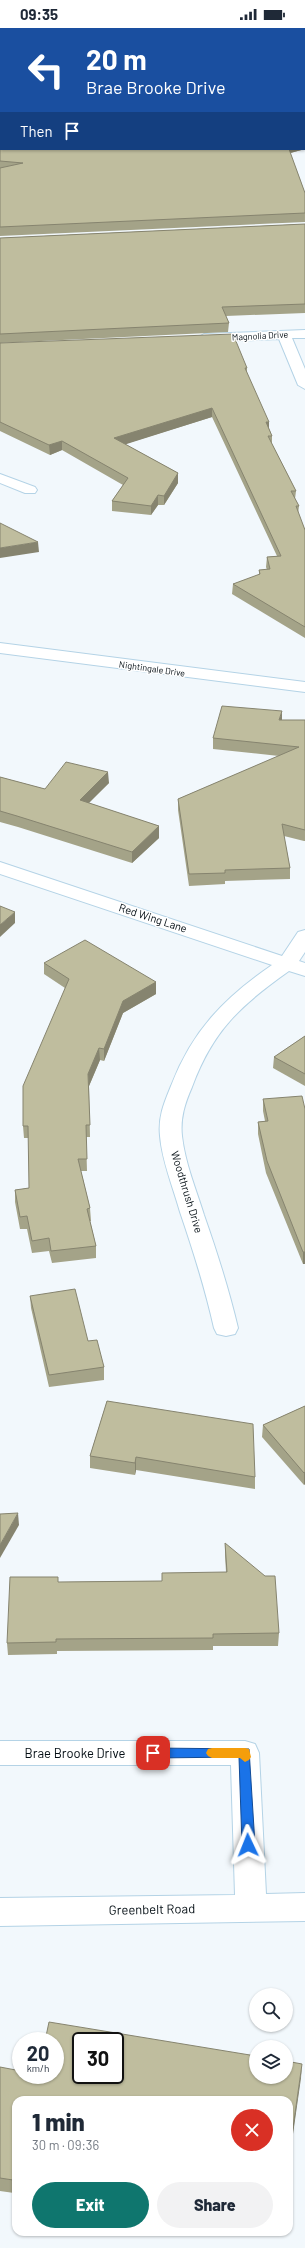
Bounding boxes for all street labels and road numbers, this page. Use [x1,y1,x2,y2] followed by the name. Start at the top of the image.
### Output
[232,329,289,342] street label: Magnolia Drive
[118,658,186,679] street label: Nightingale Drive
[117,900,189,935] street label: Red Wing Lane
[169,1149,206,1234] street label: Woodthrush Drive
[25,1745,125,1761] street label: Brae Brooke Drive
[109,1900,195,1918] street label: Greenbelt Road

